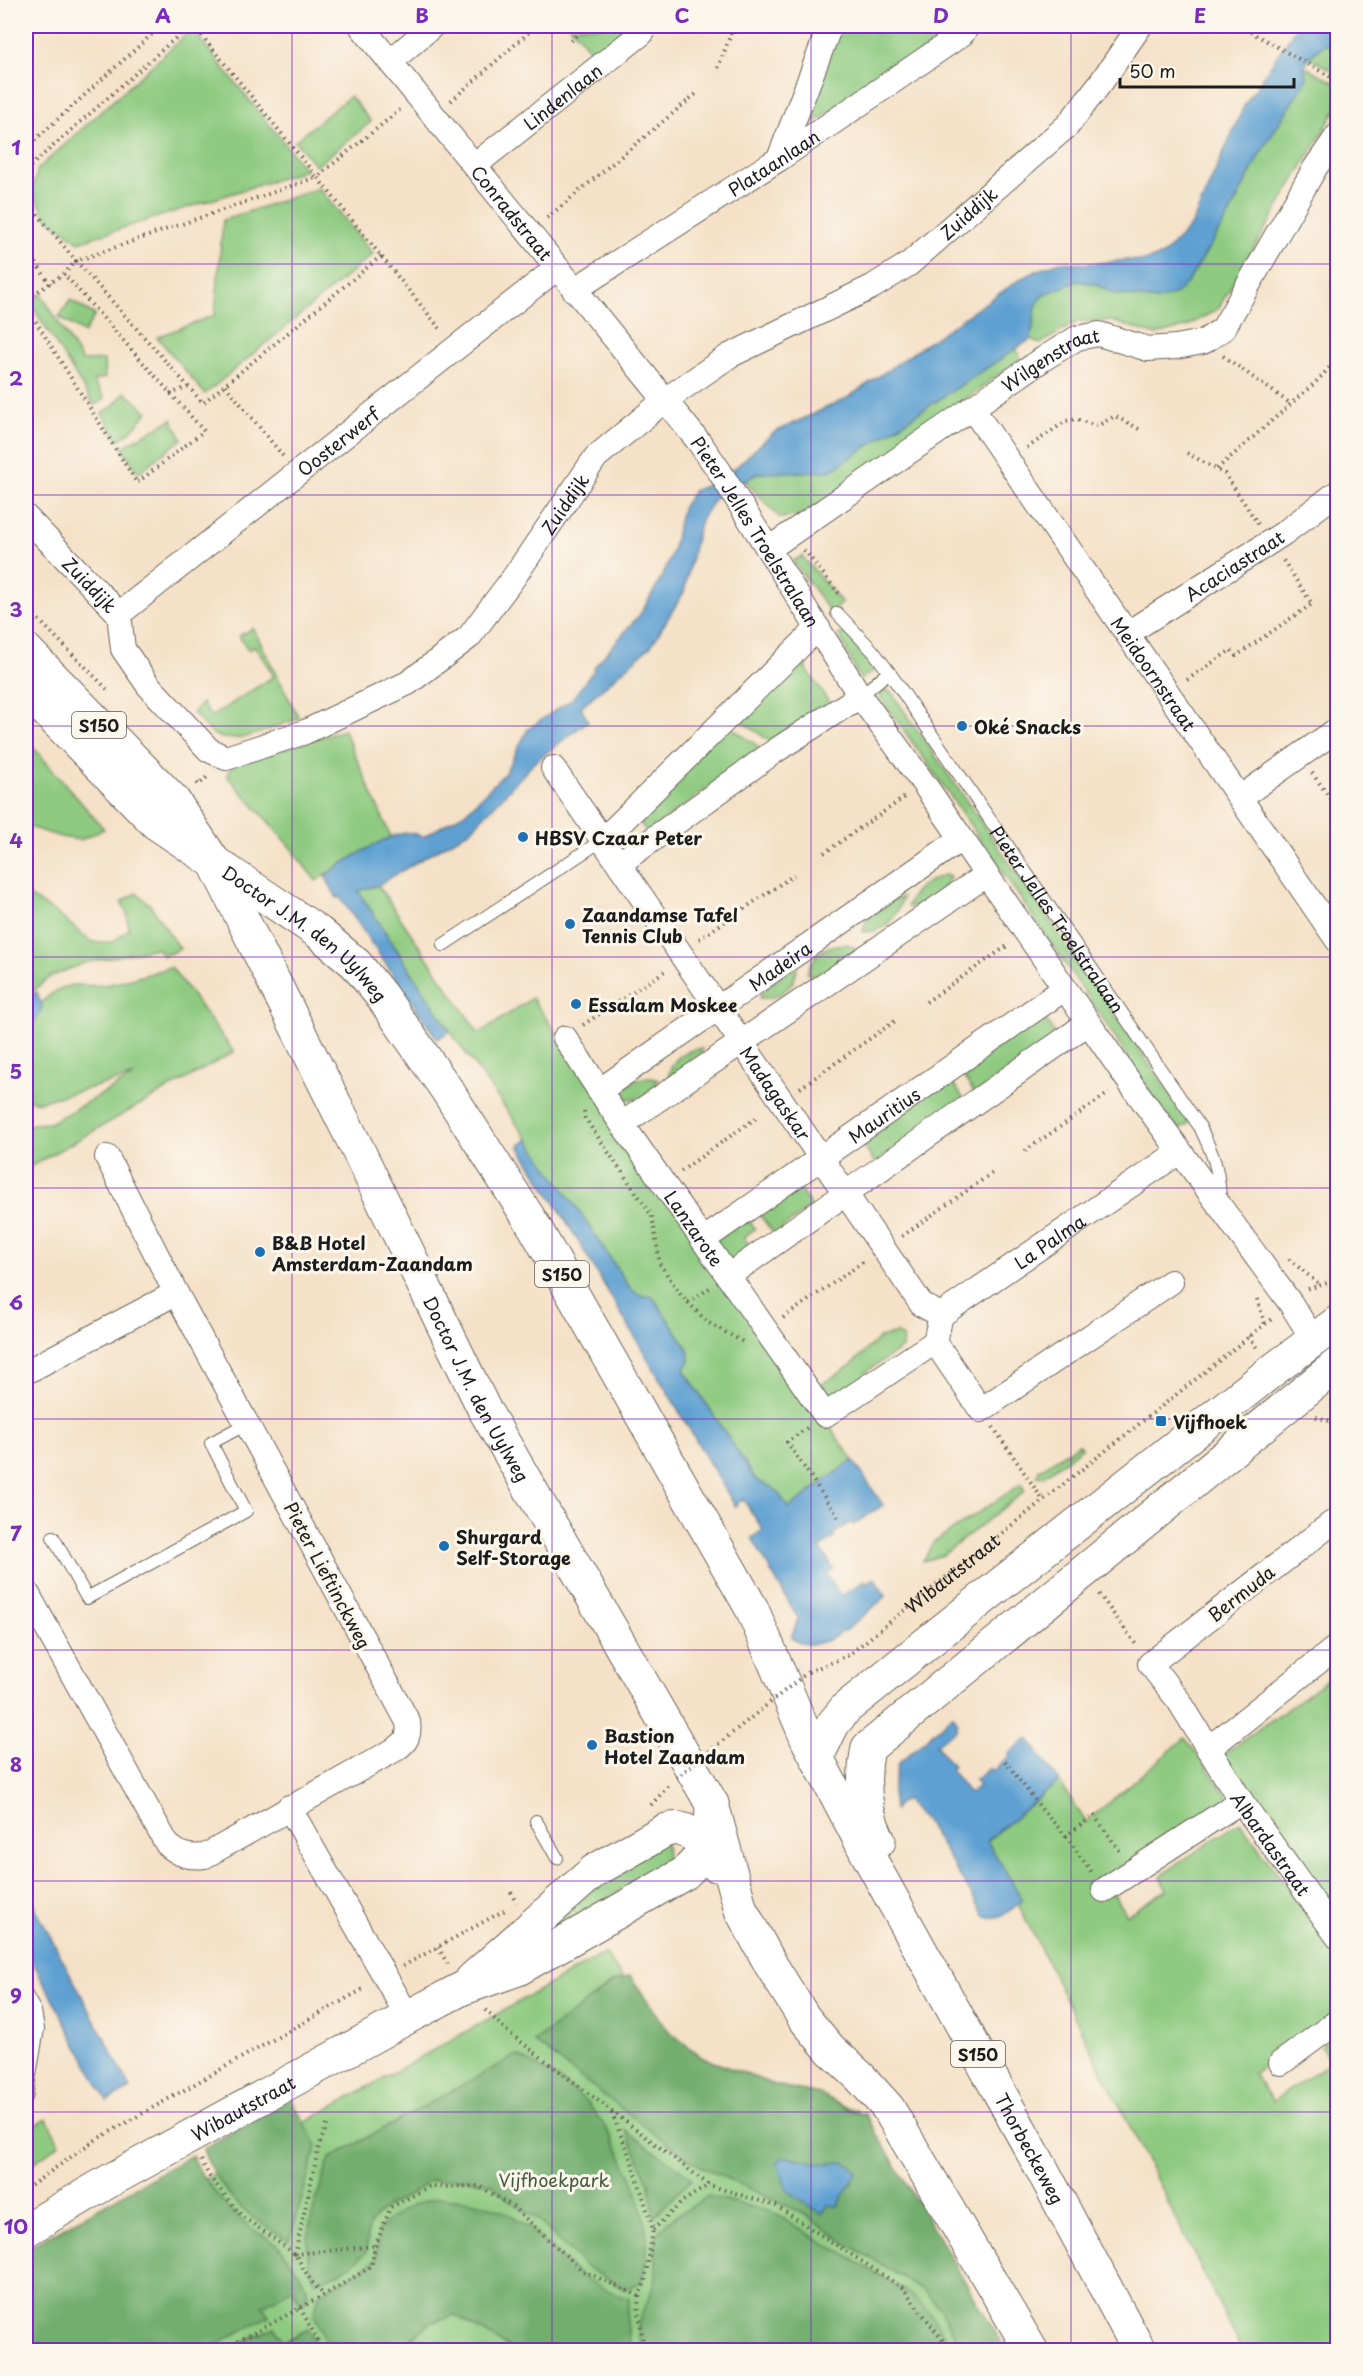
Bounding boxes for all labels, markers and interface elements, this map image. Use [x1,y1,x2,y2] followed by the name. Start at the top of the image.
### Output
[155,0,171,30] text: A
[415,0,429,30] text: B
[674,0,690,30] text: C
[933,0,949,30] text: D
[1194,0,1206,30] text: E
[1120,51,1294,89] scale bar
[517,56,607,136] street label: Lindenlaan
[1129,57,1176,84] text: 50 m
[722,122,825,202] street label: Plataanlaan
[11,132,21,162] text: 1
[465,159,559,266] street label: Conradstraat
[933,180,1003,245] street label: Zuiddijk
[995,321,1101,398] street label: Wilgenstraat
[9,363,23,393] text: 2
[291,399,386,482] street label: Oosterwerf
[685,430,827,632] street label: Pieter Jelles Troelstralaan
[534,468,595,539] street label: Zuiddijk
[1179,523,1289,607] street label: Acaciastraat
[57,550,124,618] street label: Zuiddijk
[9,594,23,624] text: 3
[1105,611,1203,736] street label: Meidoornstraat
[72,712,126,738] road number: S150
[974,713,1081,740] place label: Oké Snacks
[955,719,969,733] marker: Oké Snacks
[984,820,1132,1018] street label: Pieter Jelles Troelstralaan
[535,824,702,851] place label: HBSV Czaar Peter
[9,825,23,855] text: 4
[516,830,530,844] marker: HBSV Czaar Peter
[217,858,394,1007] street label: Doctor J.M. den Uylweg
[582,901,738,949] place label: Zaandamse Tafel Tennis Club
[563,917,577,931] marker: Zaandamse Tafel Tennis Club
[743,933,817,997] street label: Madeira
[588,991,737,1018] place label: Essalam Moskee
[569,997,583,1011] marker: Essalam Moskee
[734,1040,819,1146] street label: Madagaskar
[10,1056,22,1086] text: 5
[842,1080,925,1149] street label: Mauritius
[659,1184,731,1272] street label: Lanzarote
[1008,1206,1091,1275] street label: La Palma
[271,1229,473,1277] place label: B&B Hotel Amsterdam-Zaandam
[253,1245,267,1259] marker: B&B Hotel Amsterdam-Zaandam
[535,1261,589,1287] road number: S150
[9,1287,23,1317] text: 6
[417,1291,537,1487] street label: Doctor J.M. den Uylweg
[1173,1408,1247,1435] place label: Vijfhoek
[1154,1414,1168,1428] marker: Vijfhoek
[278,1497,378,1653] street label: Pieter Lieftinckweg
[10,1518,22,1548] text: 7
[456,1523,571,1571] place label: Shurgard Self-Storage
[898,1526,1005,1619] street label: Wibautstraat
[437,1539,451,1553] marker: Shurgard Self-Storage
[1202,1558,1280,1628] street label: Bermuda
[604,1722,745,1770] place label: Bastion Hotel Zaandam
[585,1738,599,1752] marker: Bastion Hotel Zaandam
[10,1749,22,1779] text: 8
[1225,1786,1318,1901] street label: Albardastraat
[10,1980,22,2010] text: 9
[951,2041,1005,2067] road number: S150
[186,2068,300,2147] street label: Wibautstraat
[989,2088,1072,2209] street label: Thorbeckeweg
[498,2166,610,2193] park label: Vijfhoekpark
[4,2211,28,2241] text: 10

